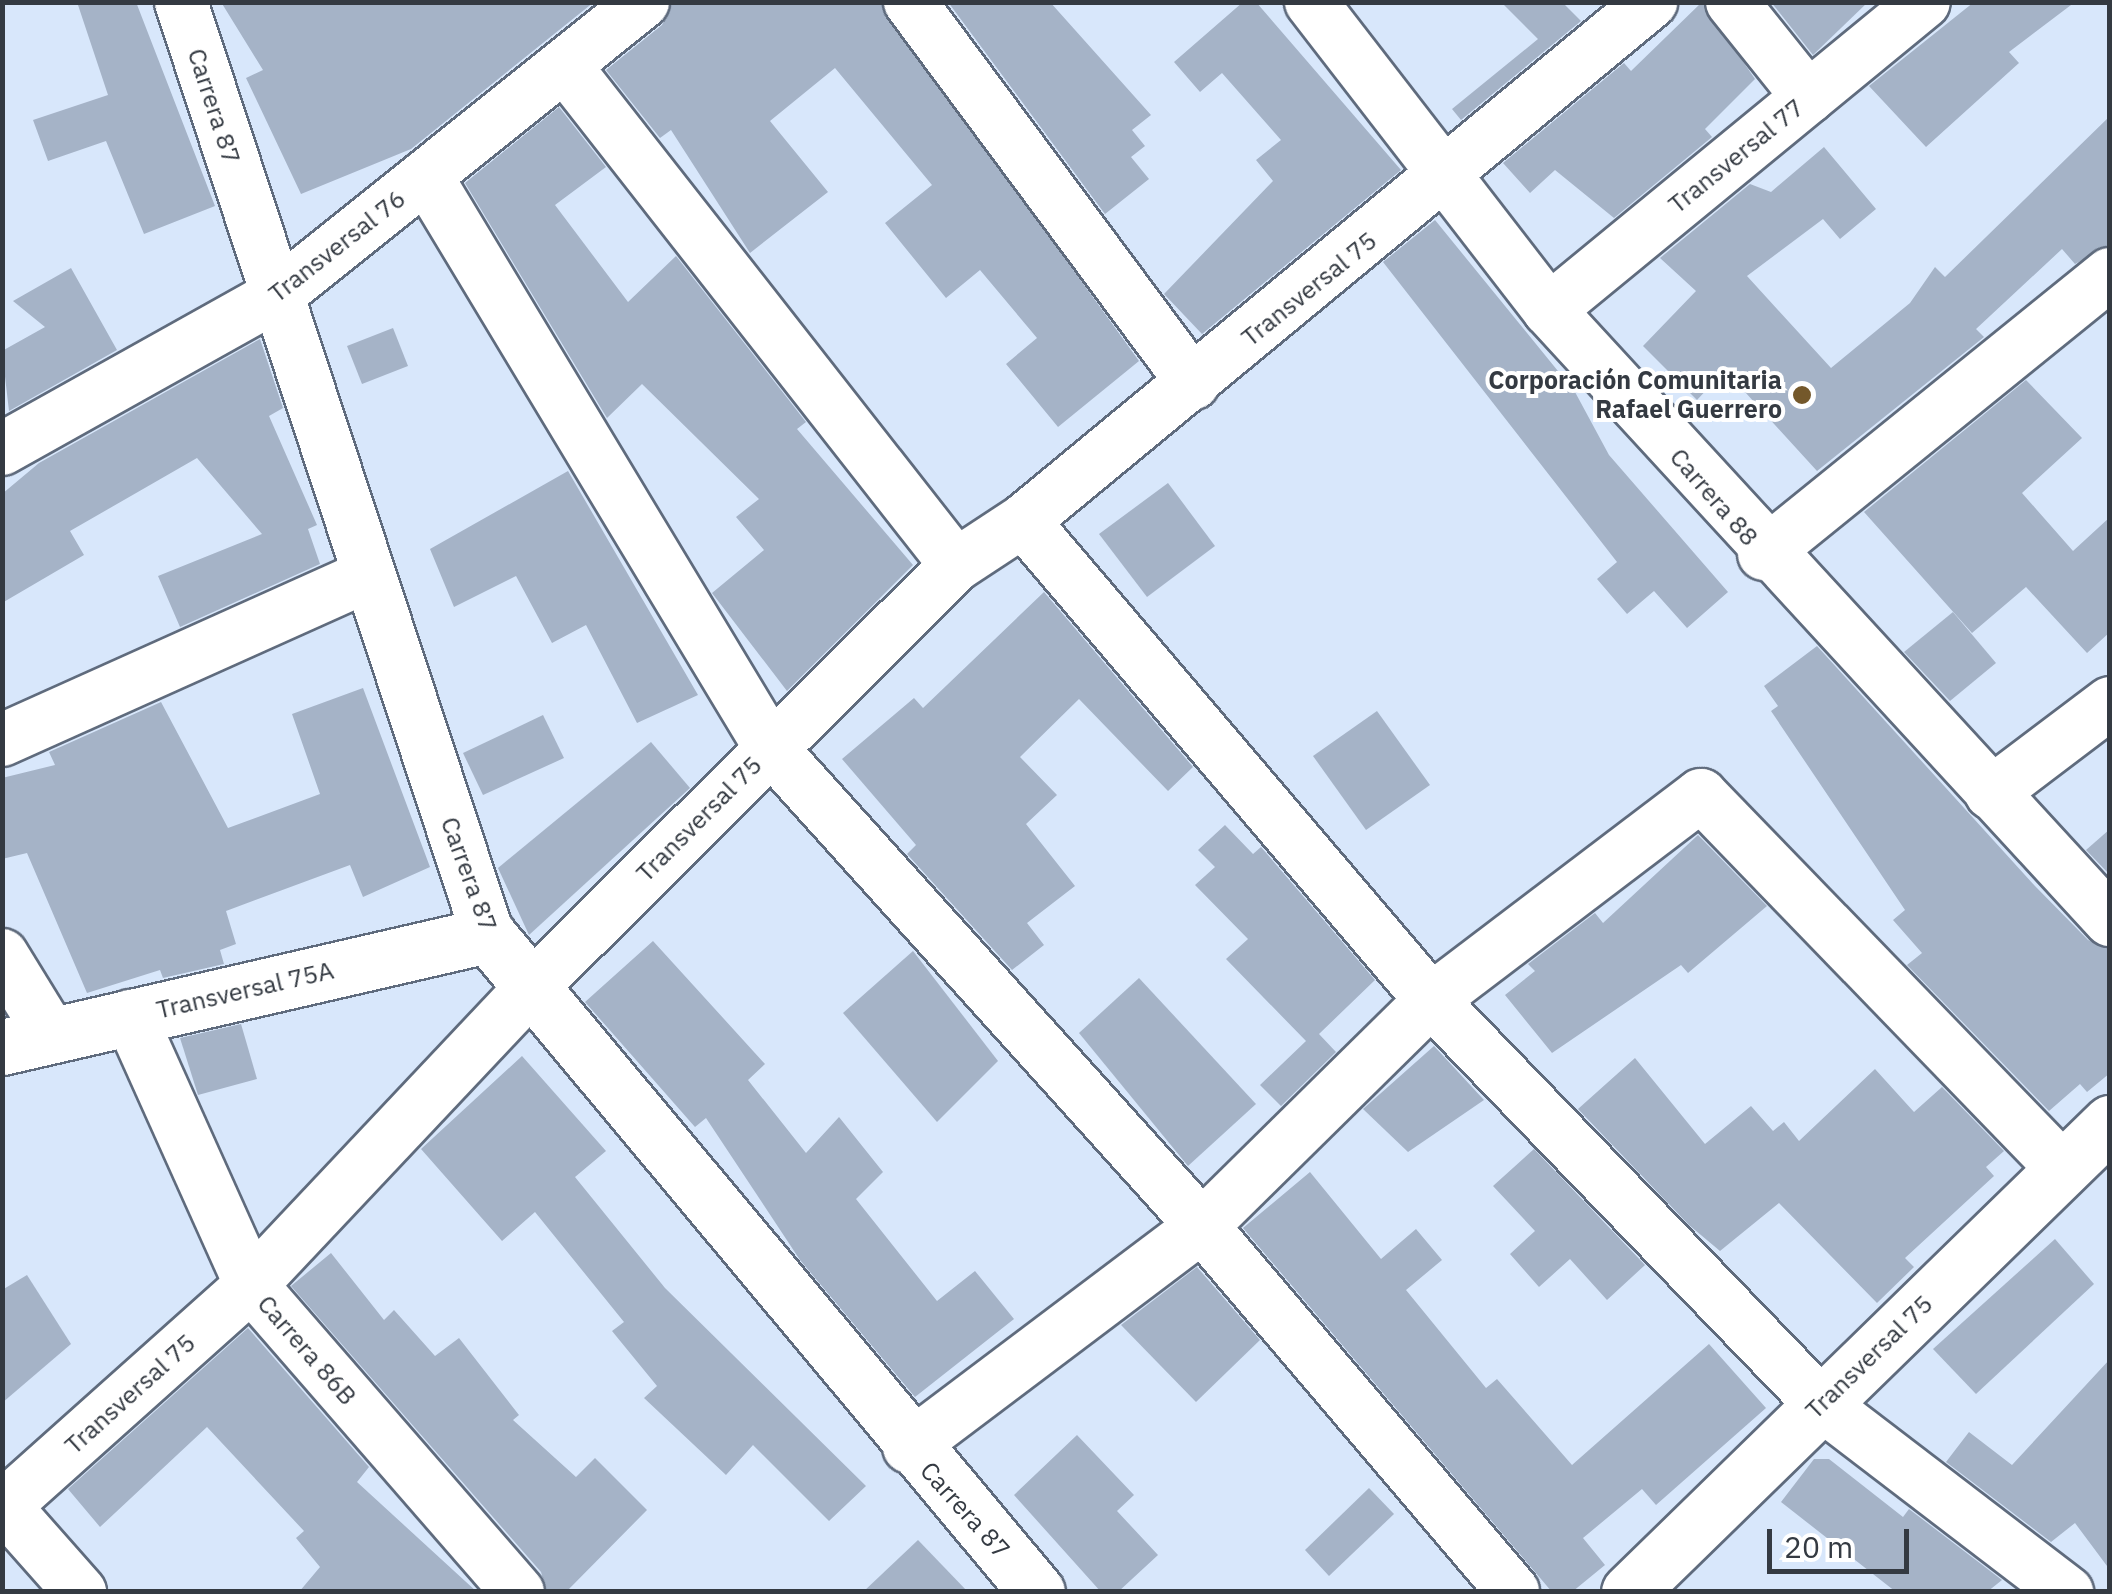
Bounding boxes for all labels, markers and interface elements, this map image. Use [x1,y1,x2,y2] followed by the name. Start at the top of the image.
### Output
[181,45,247,167] street label: Carrera 87
[1662,92,1810,220] street label: Transversal 77
[263,183,411,309] street label: Transversal 76
[1235,225,1383,353] street label: Transversal 75
[1488,366,1782,425] place label: Corporación Comunitaria Rafael Guerrero
[1791,384,1813,406] marker: Corporación Comunitaria Rafael Guerrero
[1664,442,1764,552] street label: Carrera 88
[630,750,768,888] street label: Transversal 75
[435,813,503,935] street label: Carrera 87
[153,955,337,1025] street label: Transversal 75A
[251,1289,363,1411] street label: Carrera 86B
[1799,1289,1939,1425] street label: Transversal 75
[59,1328,201,1460] street label: Transversal 75
[914,1456,1016,1564] street label: Carrera 87
[1772,1509,1914,1571] scale bar
[1784,1527,1853,1566] text: 20 m

